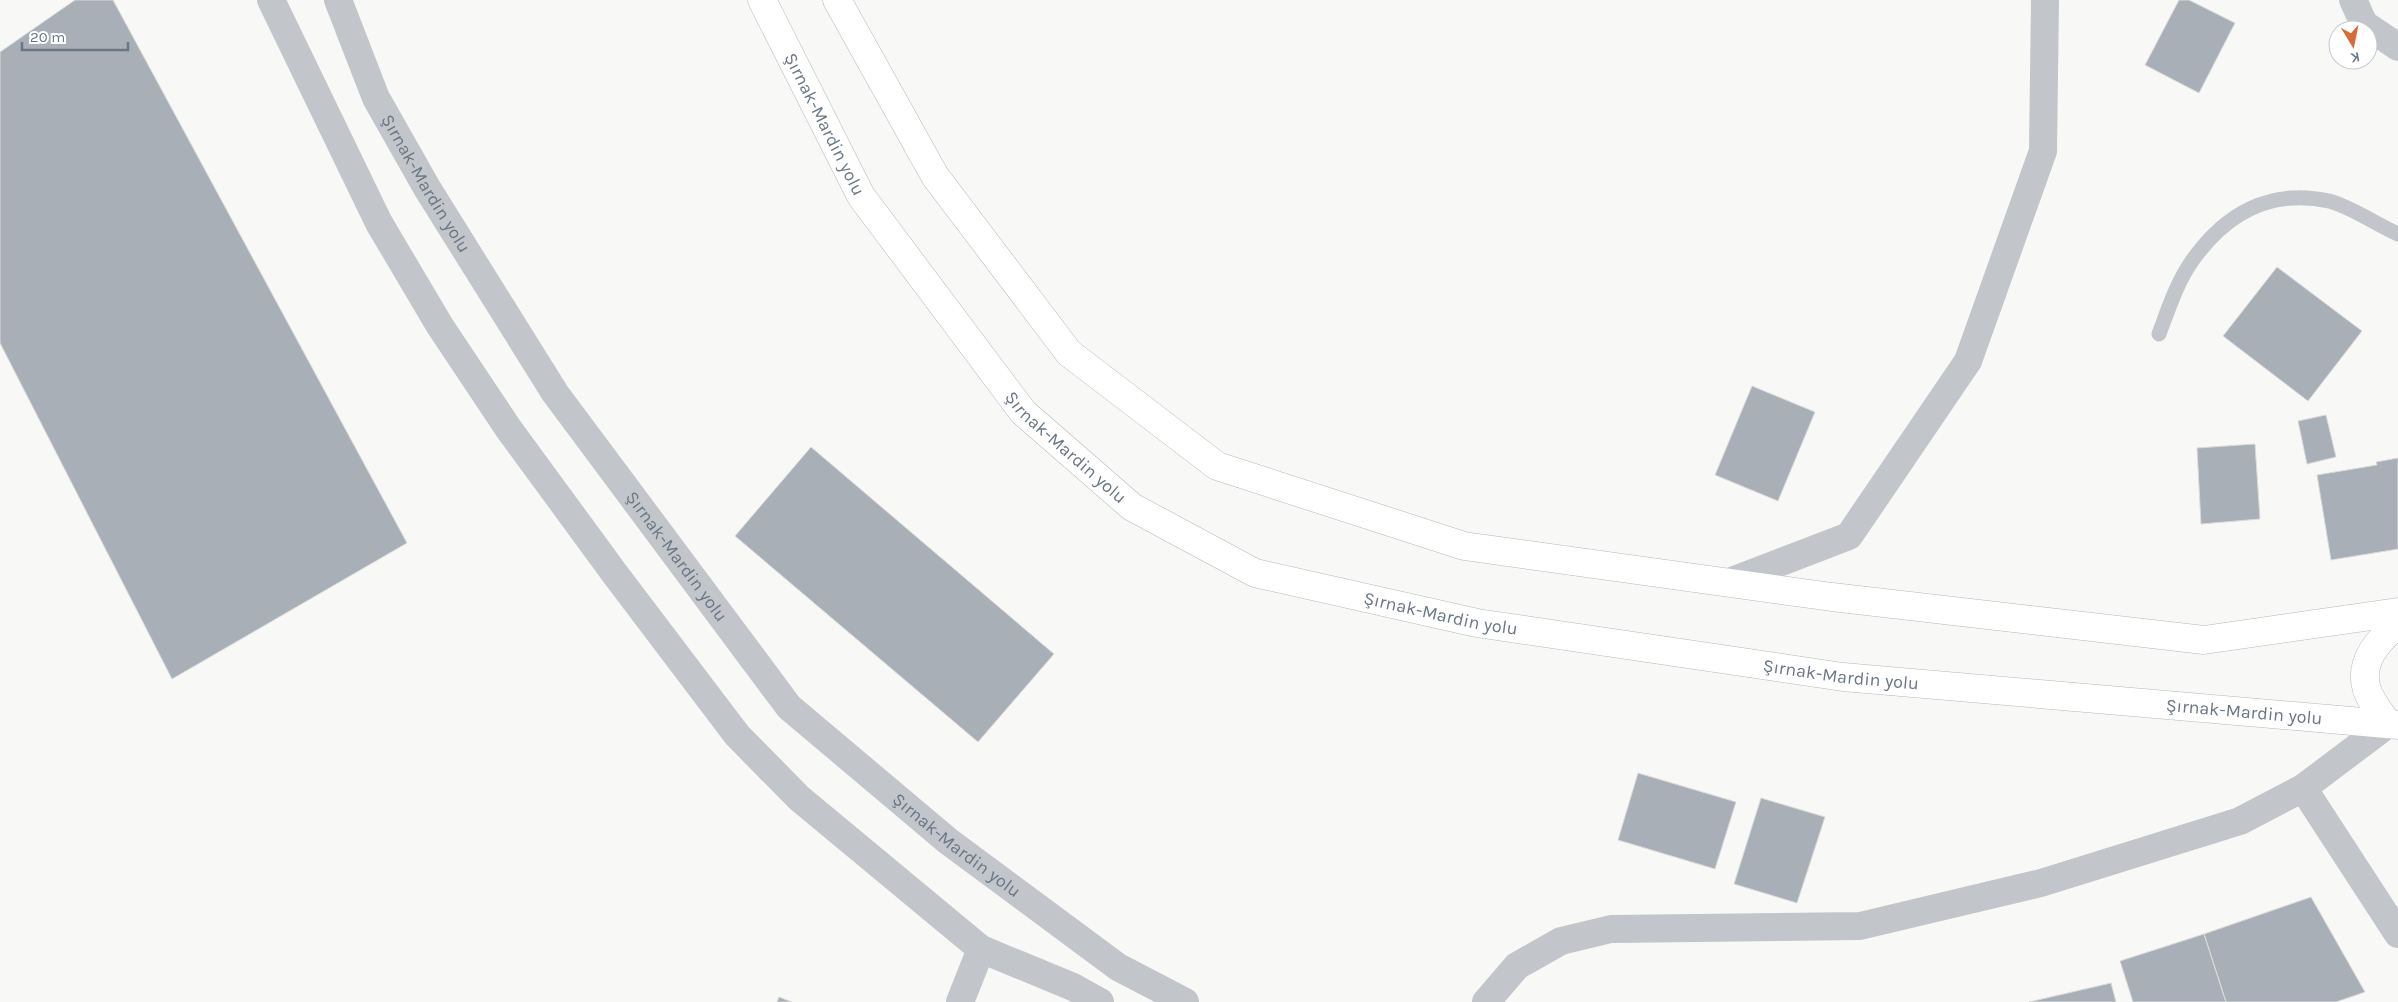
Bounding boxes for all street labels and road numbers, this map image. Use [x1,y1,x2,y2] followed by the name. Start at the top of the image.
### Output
[779,49,870,199] street label: Şırnak-Mardin yolu
[376,110,476,257] street label: Şırnak-Mardin yolu
[1000,387,1131,508] street label: Şırnak-Mardin yolu
[621,487,733,626] street label: Şırnak-Mardin yolu
[1362,587,1519,640] street label: Şırnak-Mardin yolu
[1761,654,1920,695] street label: Şırnak-Mardin yolu
[2165,694,2323,729] street label: Şırnak-Mardin yolu
[888,788,1025,902] street label: Şırnak-Mardin yolu

